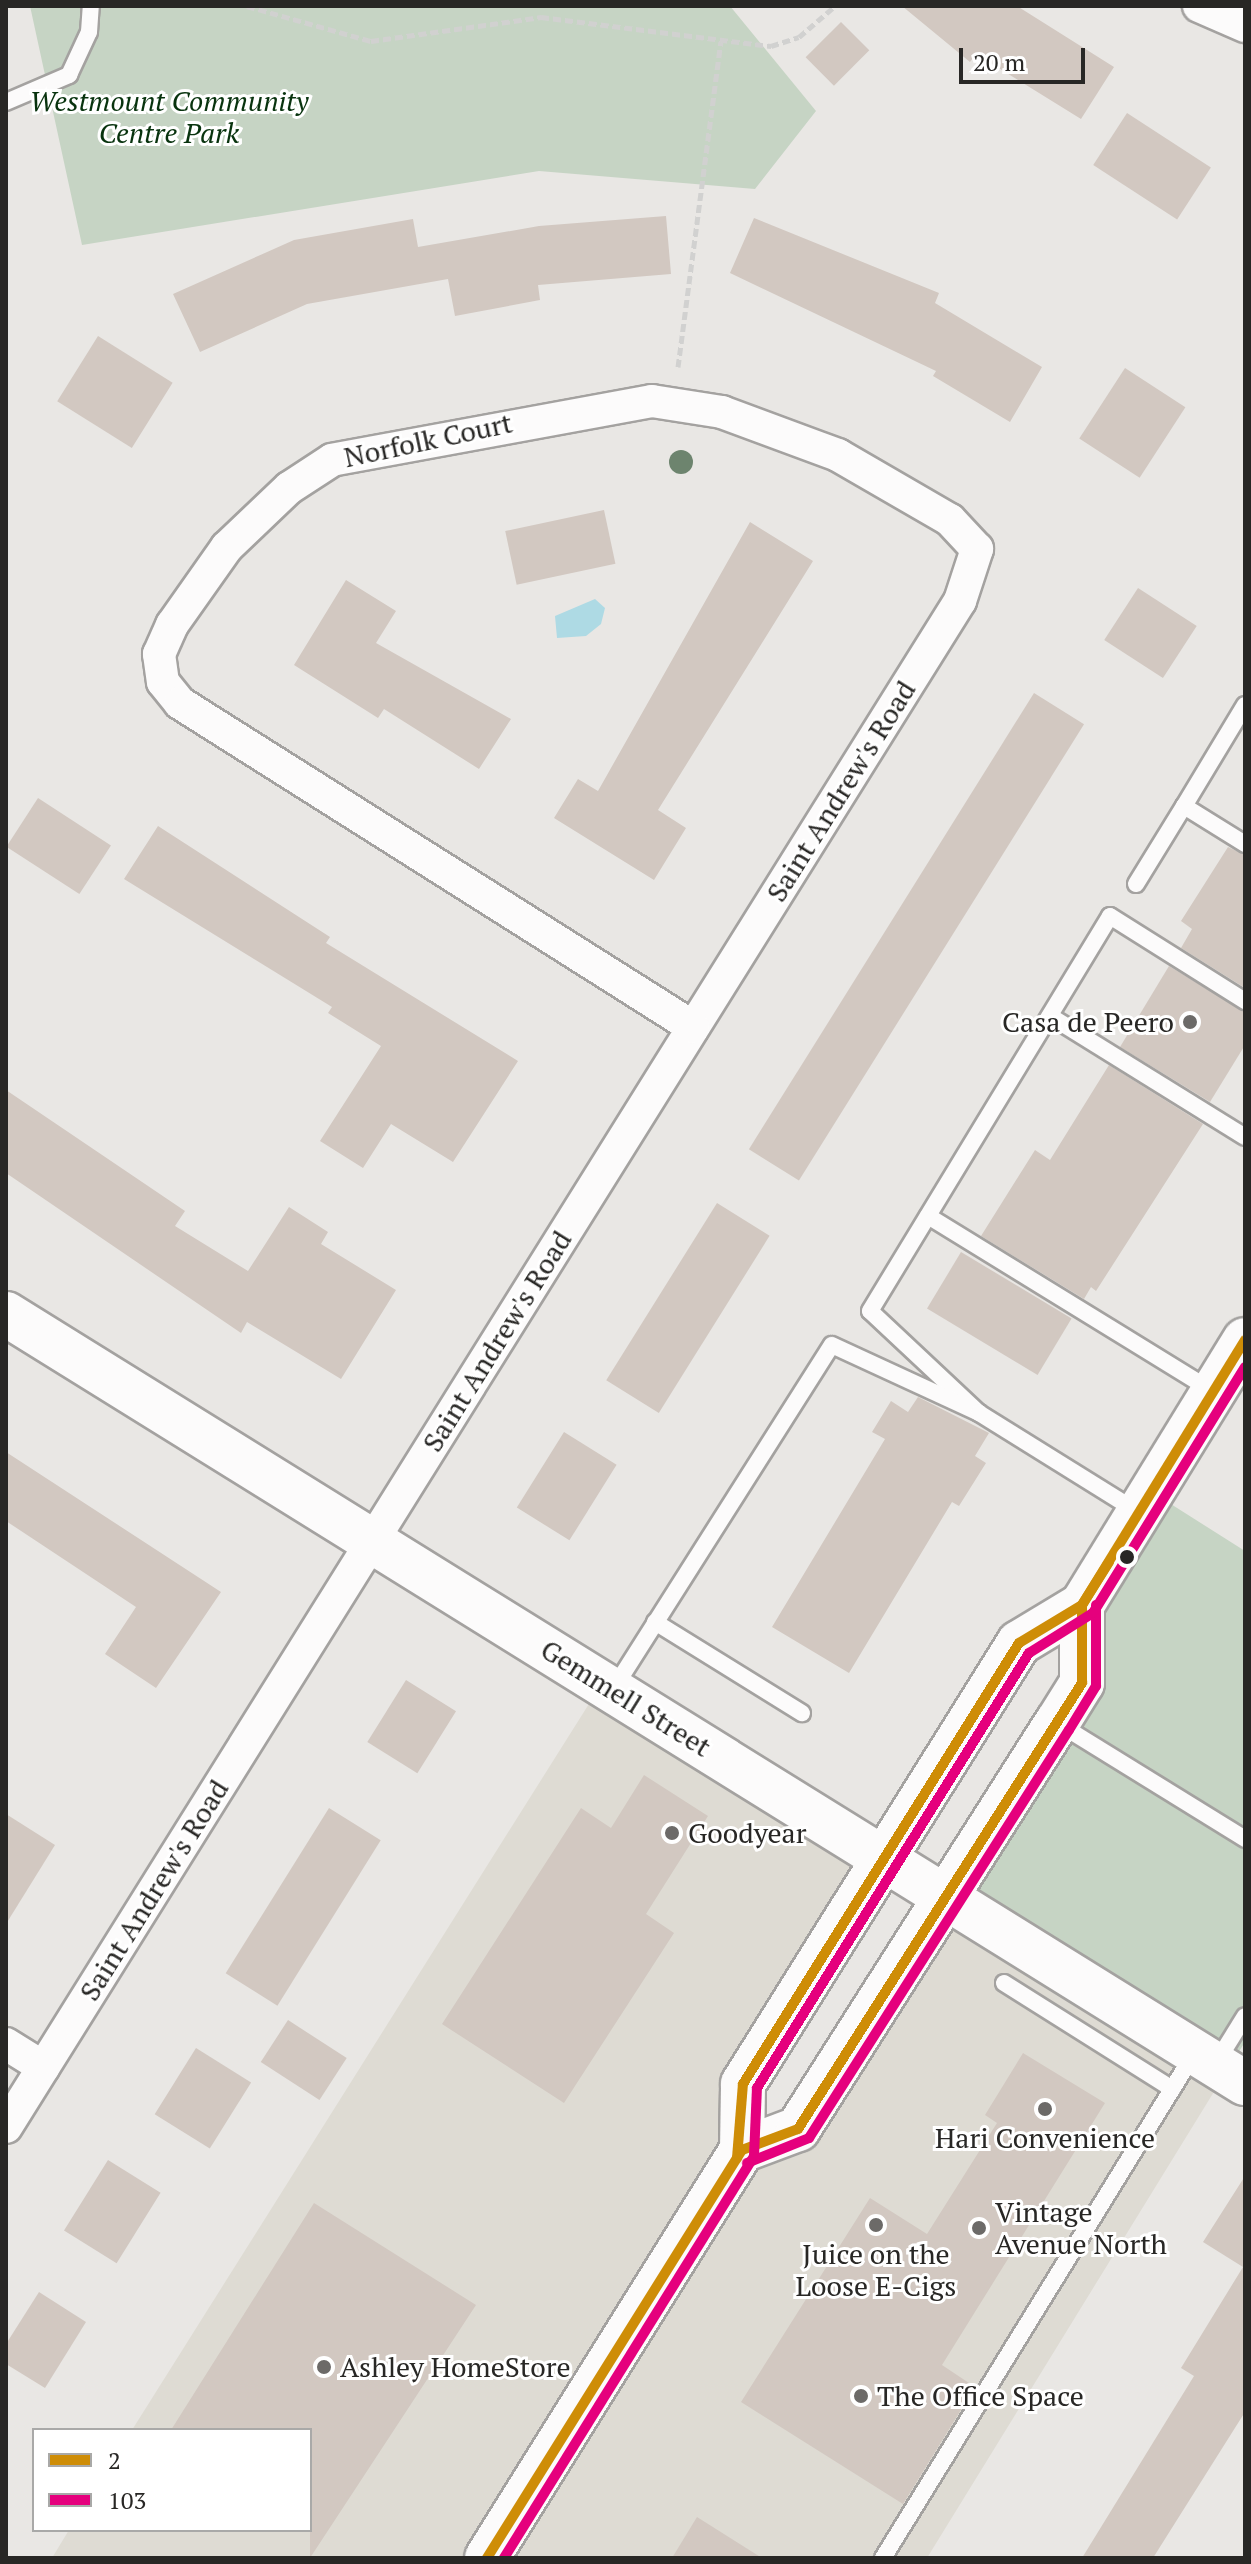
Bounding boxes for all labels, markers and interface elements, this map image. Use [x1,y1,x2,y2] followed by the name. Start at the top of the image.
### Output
[963,32,1089,82] scale bar
[973,46,1025,78] text: 20 m
[29,84,309,150] park label: Westmount Community Centre Park
[341,406,515,474] street label: Norfolk Court
[759,674,923,908] street label: Saint Andrew's Road
[1002,1005,1174,1039] place label: Casa de Peero
[1181,1013,1199,1031] marker: Casa de Peero
[415,1224,579,1458] street label: Saint Andrew's Road
[1119,1549,1135,1565] unlabelled marker
[535,1632,717,1764] street label: Gemmell Street
[72,1773,236,2007] street label: Saint Andrew's Road
[688,1816,806,1850] place label: Goodyear
[663,1824,681,1842] marker: Goodyear
[1036,2100,1054,2118] marker: Hari Convenience
[935,2121,1155,2155] place label: Hari Convenience
[995,2195,1167,2261] place label: Vintage Avenue North
[867,2216,885,2234] marker: Juice on the Loose E-Cigs
[970,2219,988,2237] marker: Vintage Avenue North
[796,2237,956,2303] place label: Juice on the Loose E-Cigs
[340,2350,570,2384] place label: Ashley HomeStore
[315,2358,333,2376] marker: Ashley HomeStore
[877,2379,1084,2413] place label: The Office Space
[852,2387,870,2405] marker: The Office Space
[32,2428,312,2532] legend
[108,2444,121,2476] text: 2
[108,2484,146,2516] text: 103

